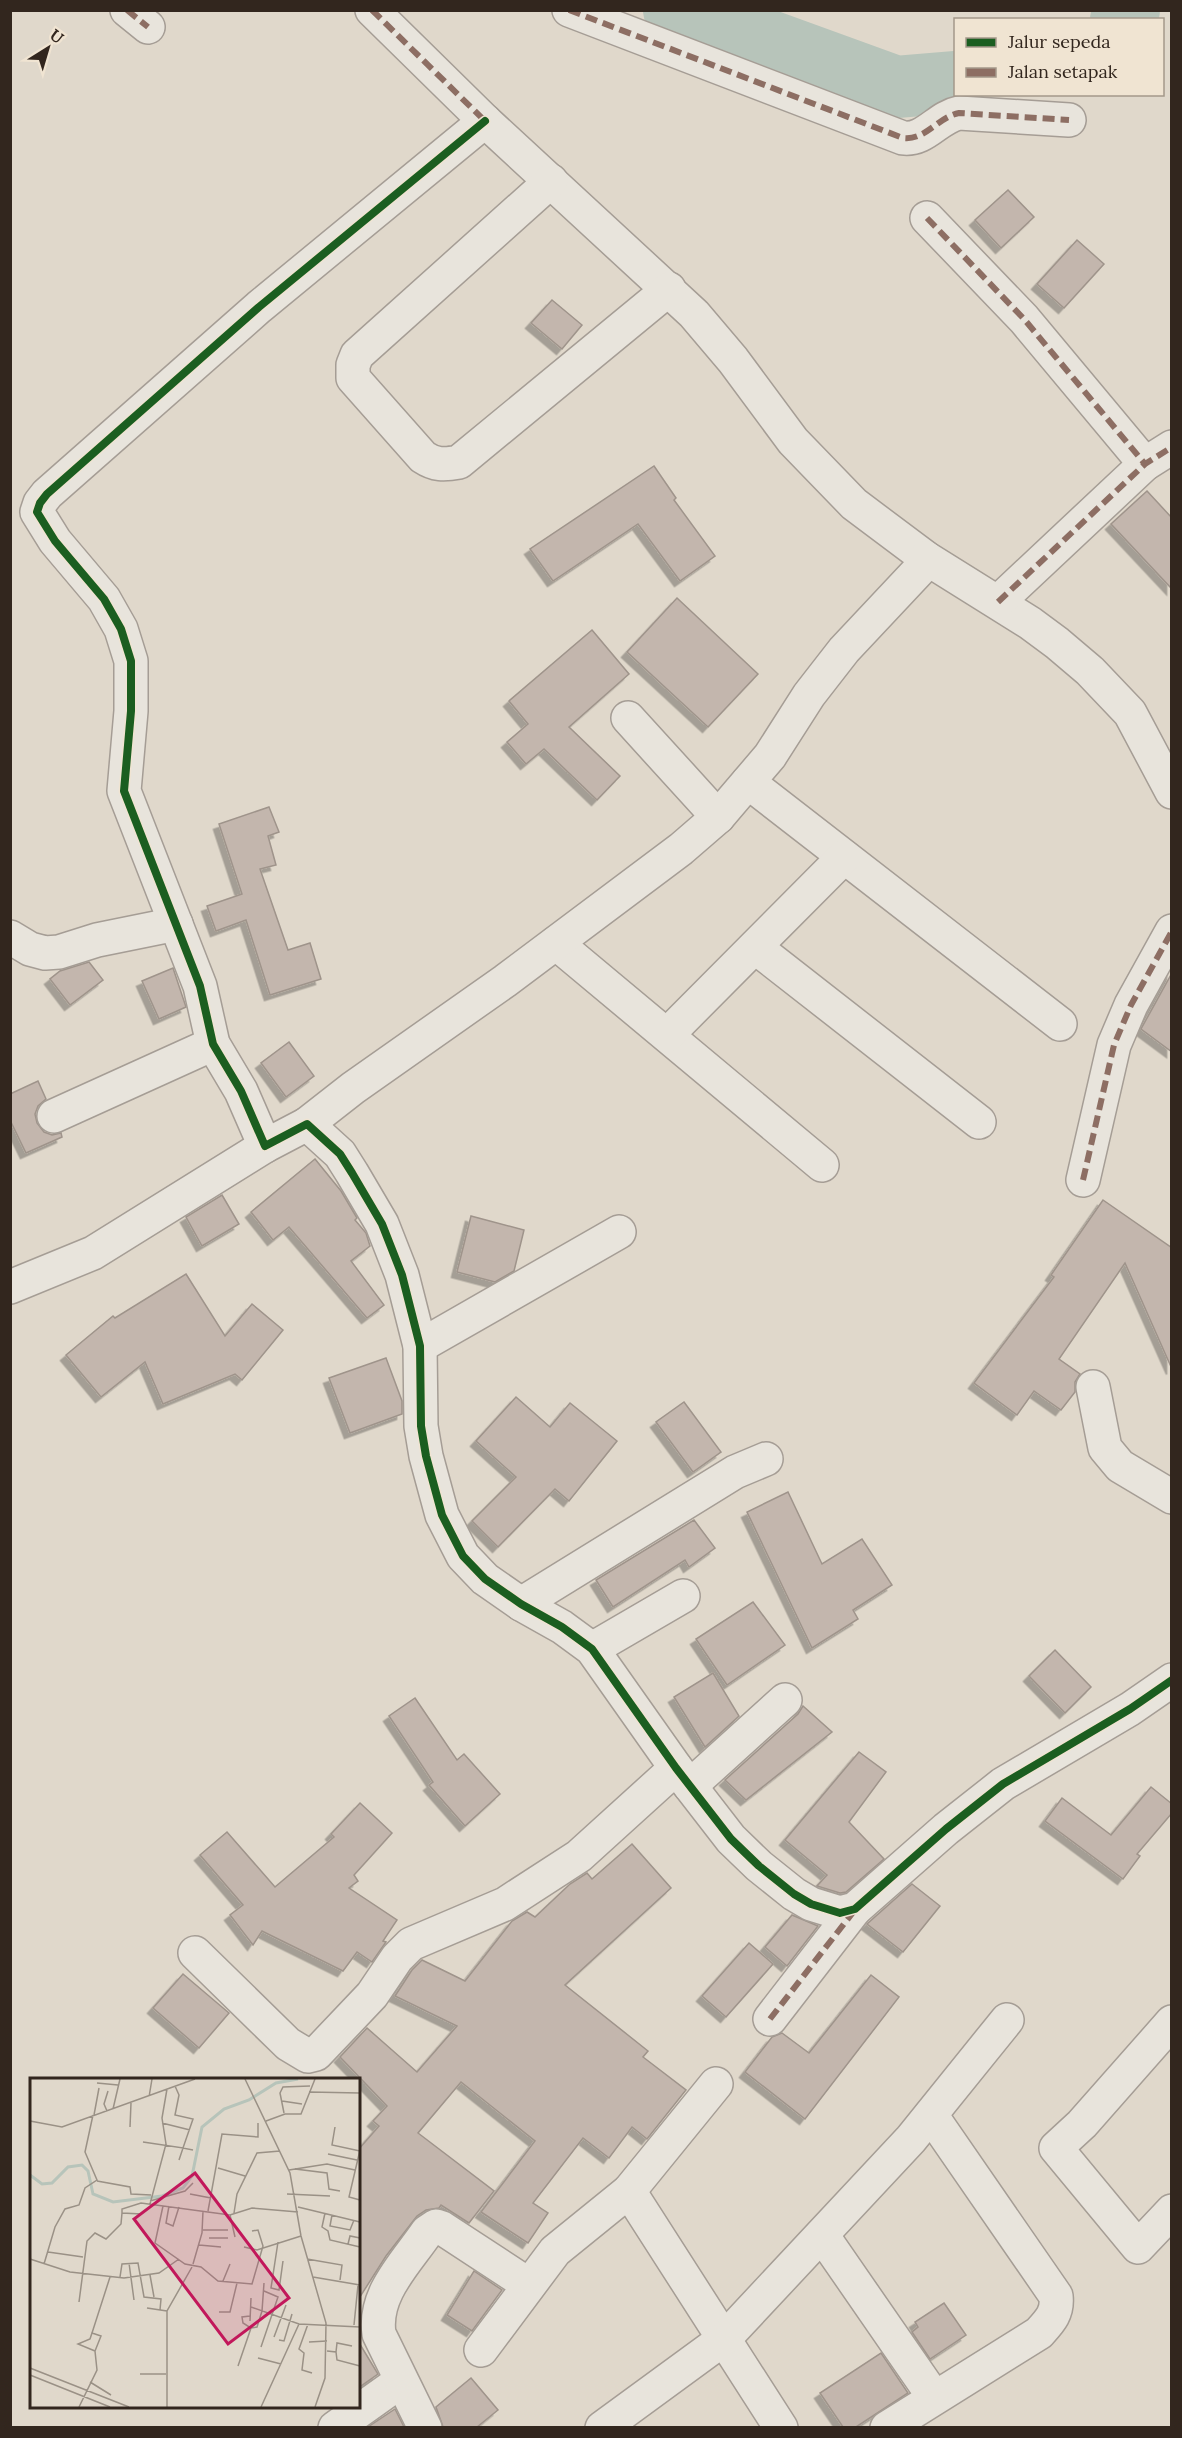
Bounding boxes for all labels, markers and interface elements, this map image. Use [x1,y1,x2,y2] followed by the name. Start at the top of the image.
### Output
[18,18,78,78] north arrow
[954,18,1164,96] legend
[46,24,68,48] text: U
[1007,30,1110,53] text: Jalur sepeda
[1007,60,1118,83] text: Jalan setapak
[30,2078,360,2408] inset map

